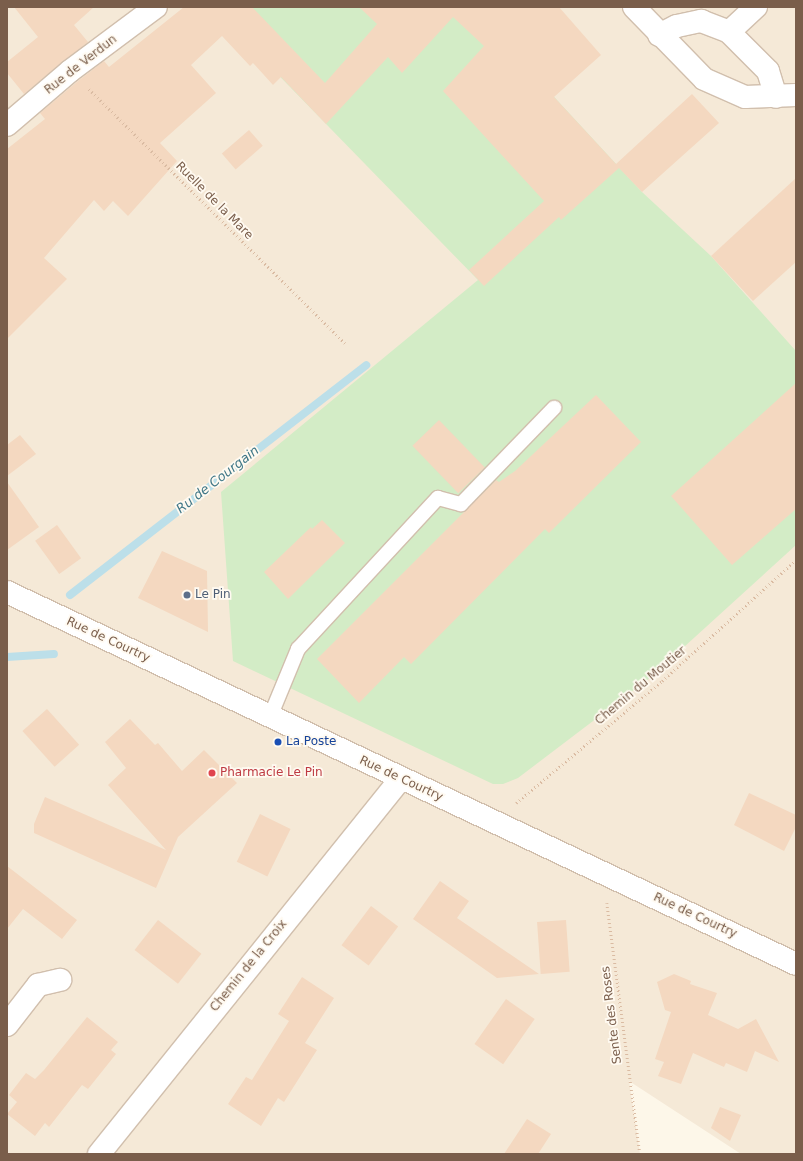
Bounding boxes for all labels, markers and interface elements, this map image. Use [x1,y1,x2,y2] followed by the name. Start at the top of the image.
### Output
[42,32,120,98] street label: Rue de Verdun
[172,159,256,243] street label: Ruelle de la Mare
[174,443,262,517] water label: Ru de Courgain
[195,588,231,602] place label: Le Pin
[182,590,192,600] marker: Le Pin
[64,614,152,666] street label: Rue de Courtry
[593,644,689,728] street label: Chemin du Moutier
[286,735,336,749] place label: La Poste
[273,737,283,747] marker: La Poste
[357,753,445,805] street label: Rue de Courtry
[220,766,323,780] place label: Pharmacie Le Pin
[207,768,217,778] marker: Pharmacie Le Pin
[651,890,739,942] street label: Rue de Courtry
[208,917,290,1015] street label: Chemin de la Croix
[599,965,625,1065] street label: Sente des Roses

